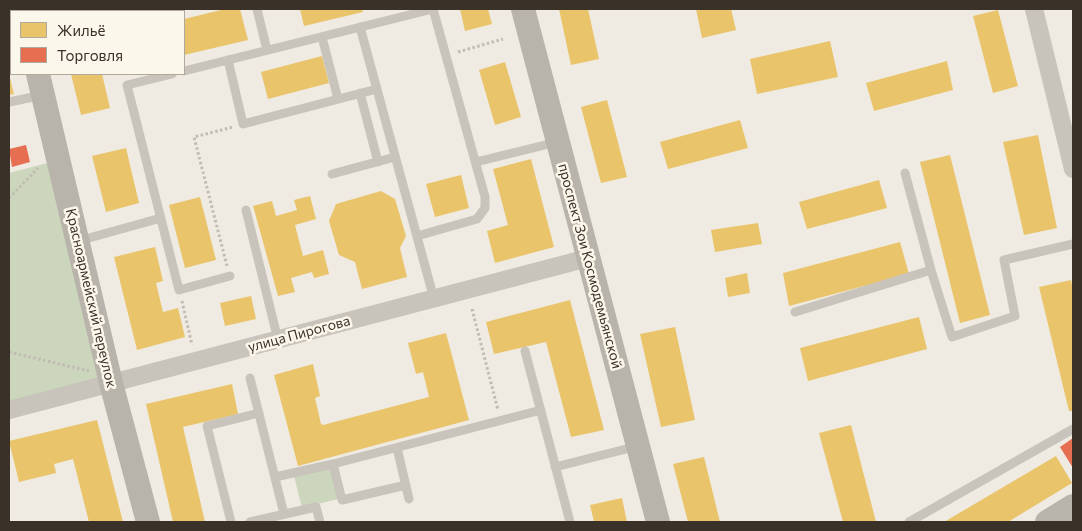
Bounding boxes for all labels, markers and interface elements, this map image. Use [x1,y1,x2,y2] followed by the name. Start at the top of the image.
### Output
[10,10,185,75] legend
[57,21,105,39] text: Жильё
[57,46,123,64] text: Торговля
[555,162,625,370] street label: проспект Зои Космодемьянской
[62,207,120,389] street label: Красноармейский переулок
[246,312,352,356] street label: улица Пирогова

